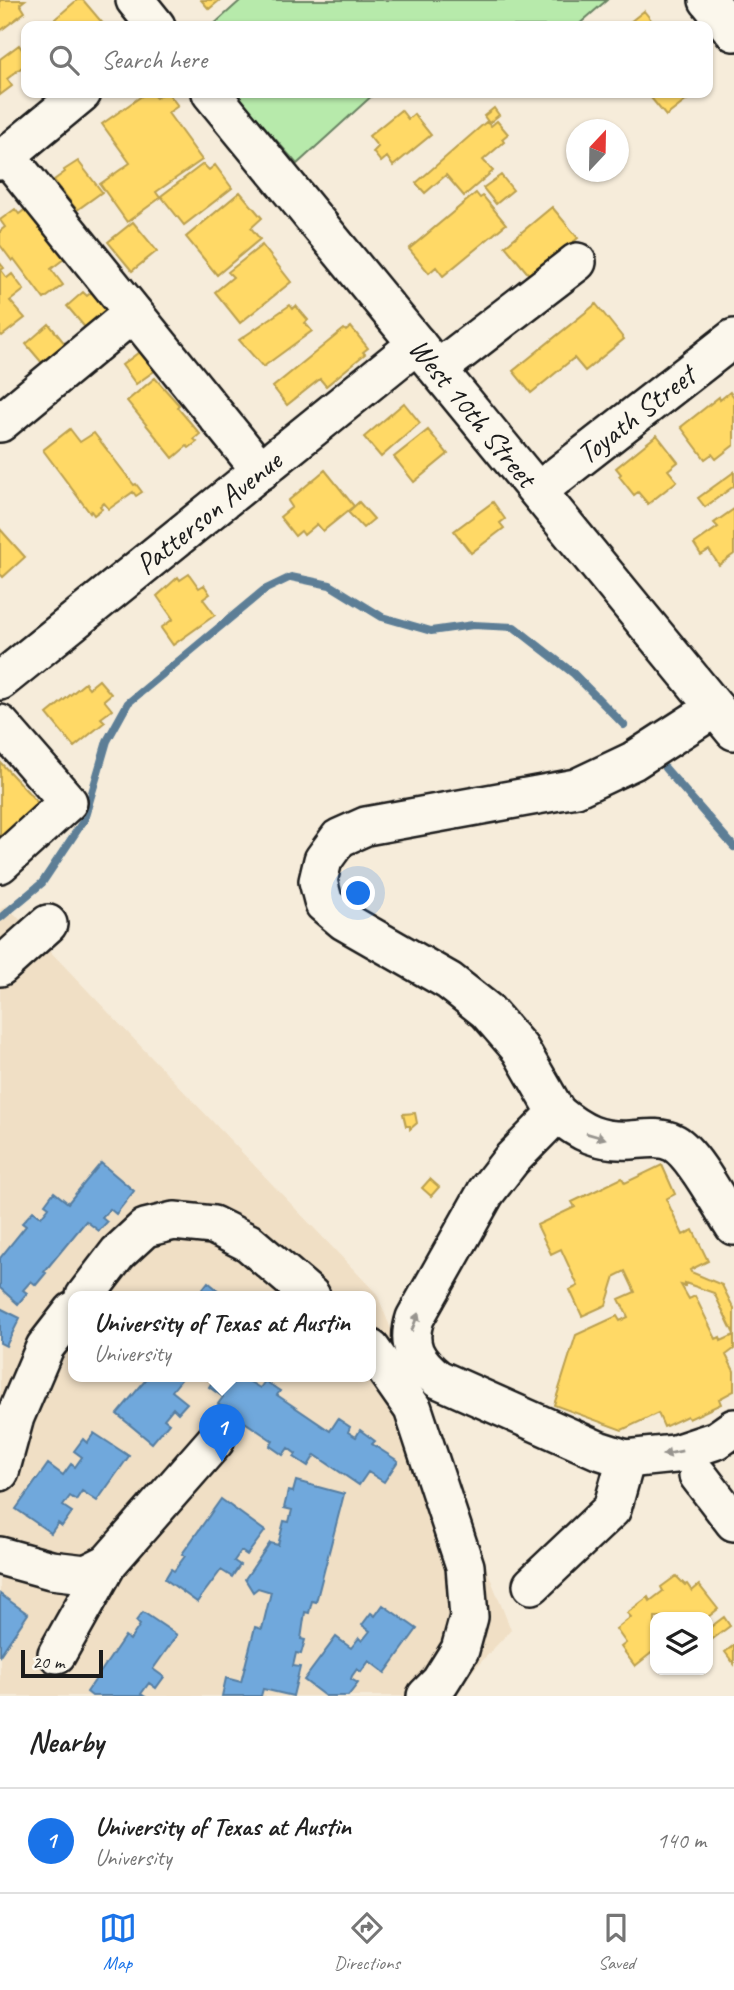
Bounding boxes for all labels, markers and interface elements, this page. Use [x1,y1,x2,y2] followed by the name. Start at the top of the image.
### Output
[21,21,713,98] search box
[45,41,83,79] icon: search
[101,43,207,76] text: Search here
[566,119,629,182] north arrow
[401,330,547,497] street label: West 10th Street
[569,354,706,473] street label: Toyath Street
[128,441,291,583] street label: Patterson Avenue
[341,876,375,910] your location
[585,1131,607,1142] one-way arrow
[68,1291,376,1382] popup
[94,1306,350,1339] text: University of Texas at Austin
[410,1311,421,1332] one-way arrow
[94,1339,171,1368] text: University
[199,1404,245,1462] pin: 1
[661,1448,683,1459] one-way arrow
[650,1612,713,1675] map controls
[650,1612,713,1675] button: layers
[21,1647,103,1679] scale bar
[32,1650,64,1674] text: 20 m
[28,1723,104,1761] text: Nearby
[95,1810,351,1843] text: University of Texas at Austin
[46,1826,56,1855] text: 1
[657,1826,706,1855] text: 140 m
[95,1843,172,1872] text: University
[99,1909,137,1975] tab: Map
[334,1909,400,1975] tab: Directions
[597,1909,635,1975] tab: Saved

